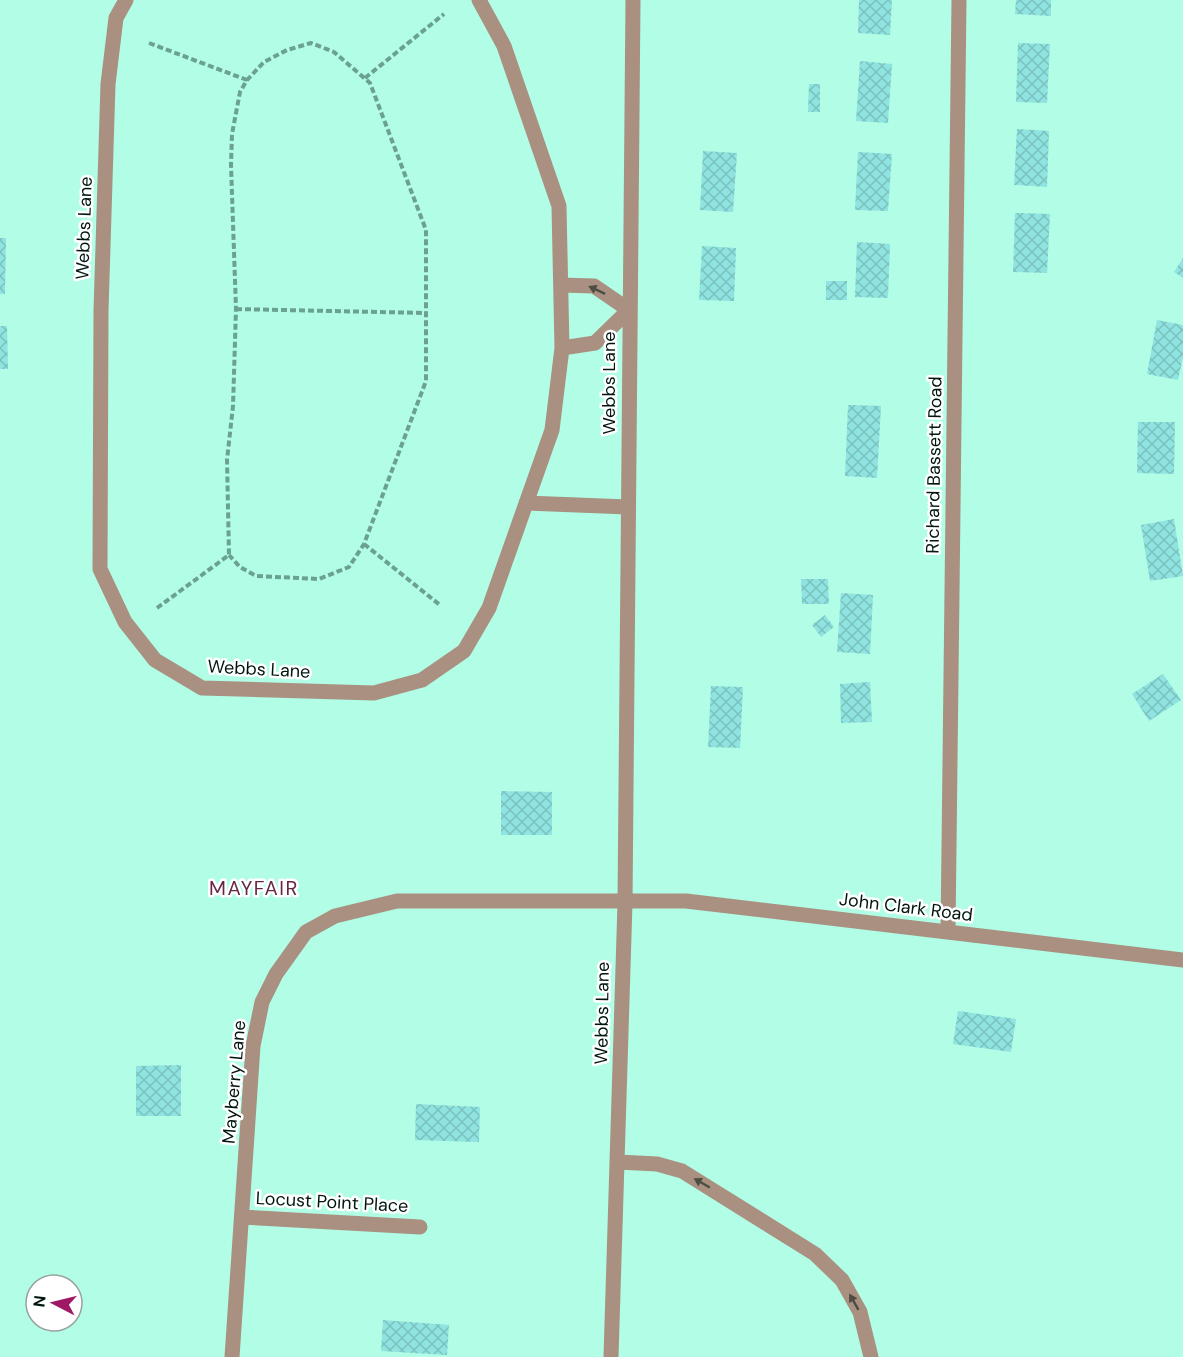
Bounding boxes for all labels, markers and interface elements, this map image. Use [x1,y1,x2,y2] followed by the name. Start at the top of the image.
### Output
[70,176,98,280] street label: Webbs Lane
[588,286,606,296] one-way arrow
[597,332,621,434] street label: Webbs Lane
[920,376,948,554] street label: Richard Bassett Road
[207,654,311,684] street label: Webbs Lane
[209,875,299,901] district label: MAYFAIR
[838,887,974,927] street label: John Clark Road
[589,961,615,1065] street label: Webbs Lane
[217,1019,251,1145] street label: Mayberry Lane
[694,1178,710,1189] one-way arrow
[255,1186,409,1218] street label: Locust Point Place
[24,1273,84,1333] north arrow
[849,1293,859,1310] one-way arrow
[28,1294,51,1308] text: N

